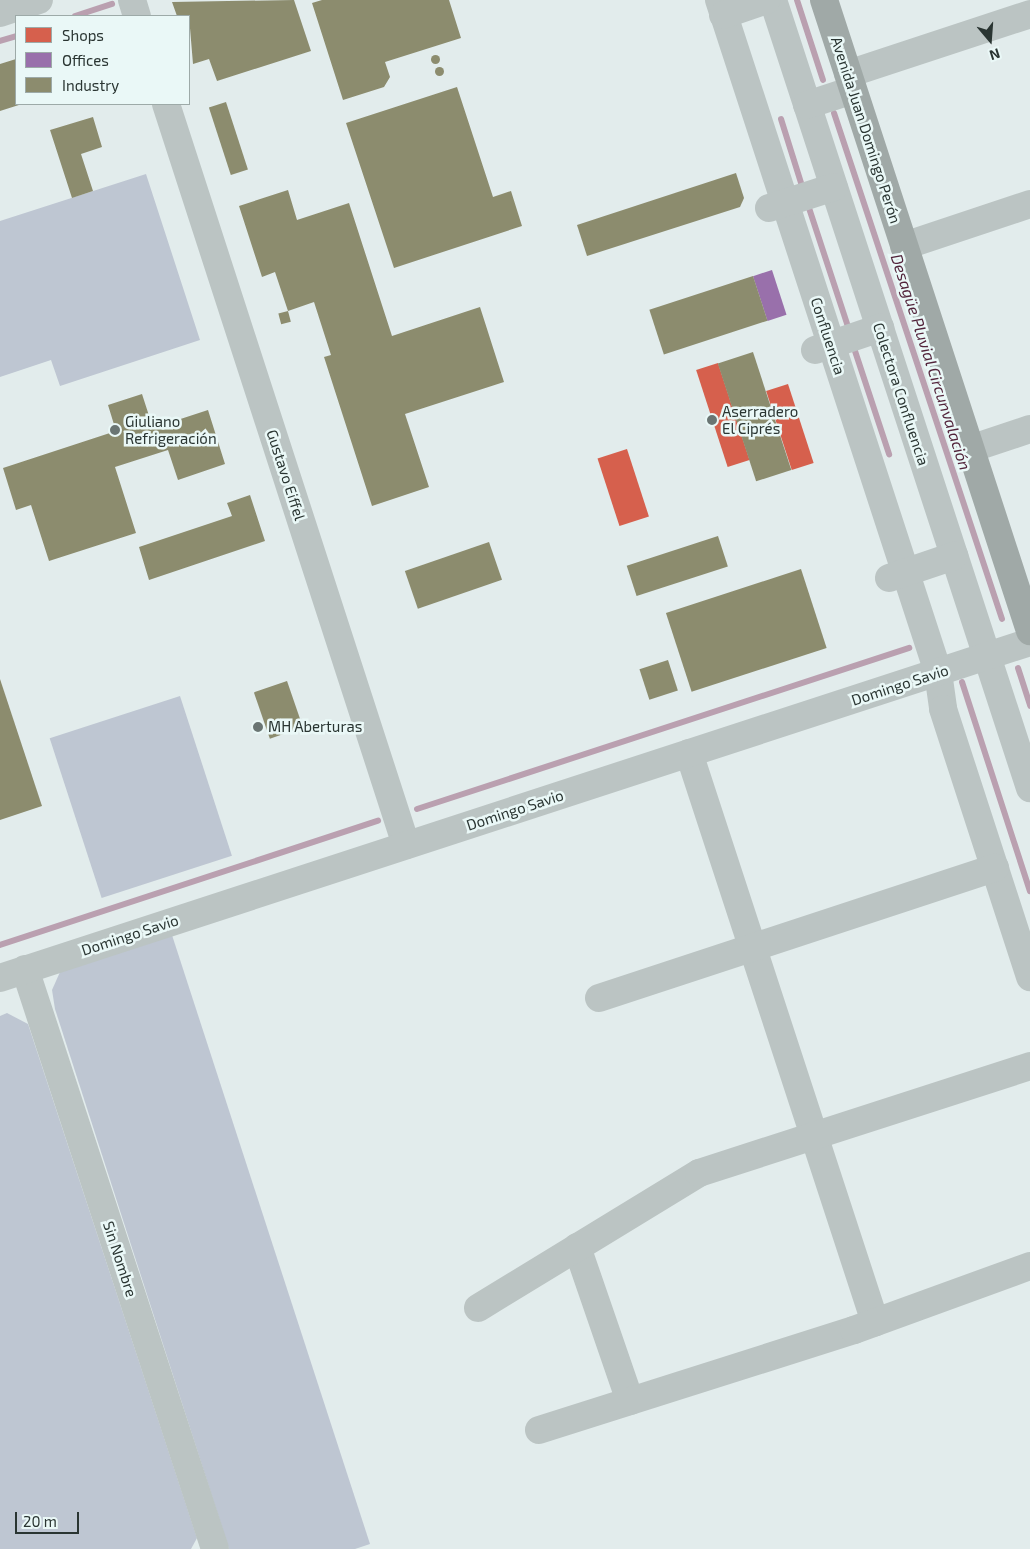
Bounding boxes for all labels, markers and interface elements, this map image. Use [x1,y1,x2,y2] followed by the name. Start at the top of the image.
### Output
[15,15,190,105] legend
[965,15,1015,65] north arrow
[62,26,104,44] text: Shops
[827,34,905,226] street label: Avenida Juan Domingo Perón
[987,45,1002,64] text: N
[62,51,109,69] text: Offices
[62,76,119,94] text: Industry
[887,251,975,473] water label: Desagüe Pluvial Circunvalación
[807,295,849,377] street label: Confluencia
[869,320,933,468] street label: Colectora Confluencia
[722,402,798,437] place label: Aserradero El Ciprés
[125,412,217,447] place label: Giuliano Refrigeración
[706,414,718,426] marker: Aserradero El Ciprés
[109,424,121,436] marker: Giuliano Refrigeración
[263,427,309,523] street label: Gustavo Eiffel
[849,661,951,709] street label: Domingo Savio
[268,718,363,736] place label: MH Aberturas
[252,721,264,733] marker: MH Aberturas
[464,786,566,834] street label: Domingo Savio
[79,911,181,959] street label: Domingo Savio
[99,1219,141,1299] street label: Sin Nombre
[18,1502,81,1534] scale bar
[23,1512,57,1530] text: 20 m

